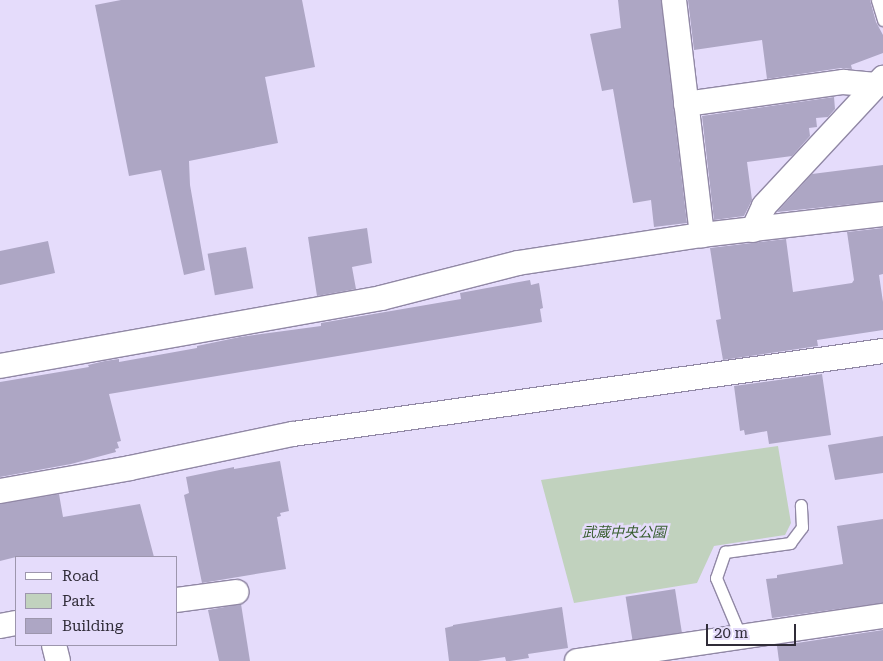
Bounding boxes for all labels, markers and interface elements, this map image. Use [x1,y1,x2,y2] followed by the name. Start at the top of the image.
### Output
[582,524,666,540] park label: 武蔵中央公園
[15,556,178,646] legend
[62,567,99,585] text: Road
[62,592,95,610] text: Park
[708,614,798,646] scale bar
[62,617,123,635] text: Building
[714,624,748,642] text: 20 m

